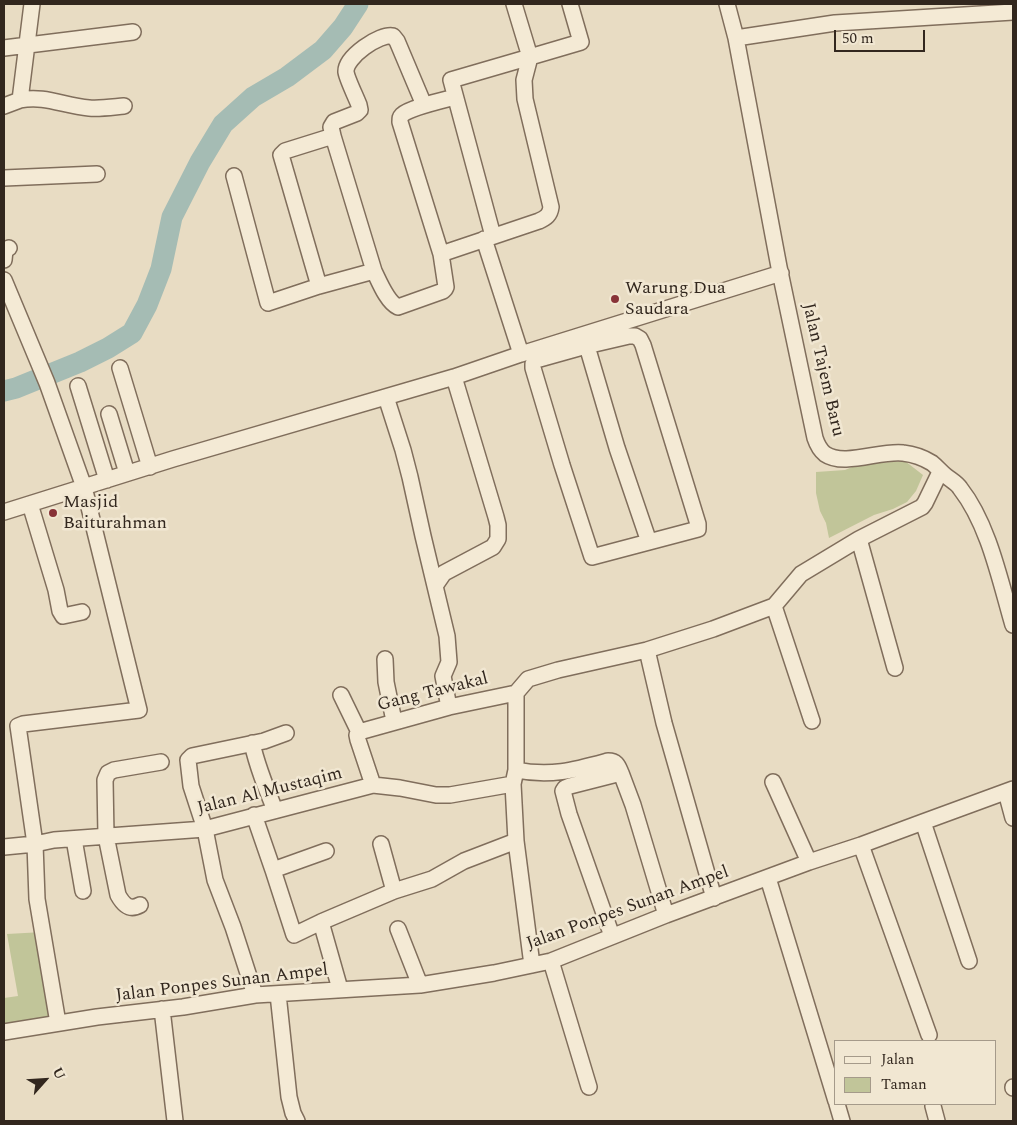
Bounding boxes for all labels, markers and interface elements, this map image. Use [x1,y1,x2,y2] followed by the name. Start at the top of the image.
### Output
[837,20,928,52] scale bar
[842,27,874,50] text: 50 m
[625,278,726,320] place label: Warung Dua Saudara
[609,293,621,305] marker: Warung Dua Saudara
[796,301,848,439] street label: Jalan Tajem Baru
[63,492,167,534] place label: Masjid Baiturahman
[47,507,59,519] marker: Masjid Baiturahman
[375,669,491,717] street label: Gang Tawakal
[195,764,345,820] street label: Jalan Al Mustaqim
[524,862,732,956] street label: Jalan Ponpes Sunan Ampel
[114,960,330,1008] street label: Jalan Ponpes Sunan Ampel
[834,1040,997,1105] legend
[881,1048,914,1071] text: Jalan
[20,1055,70,1105] north arrow
[47,1063,71,1083] text: U
[881,1073,927,1096] text: Taman

